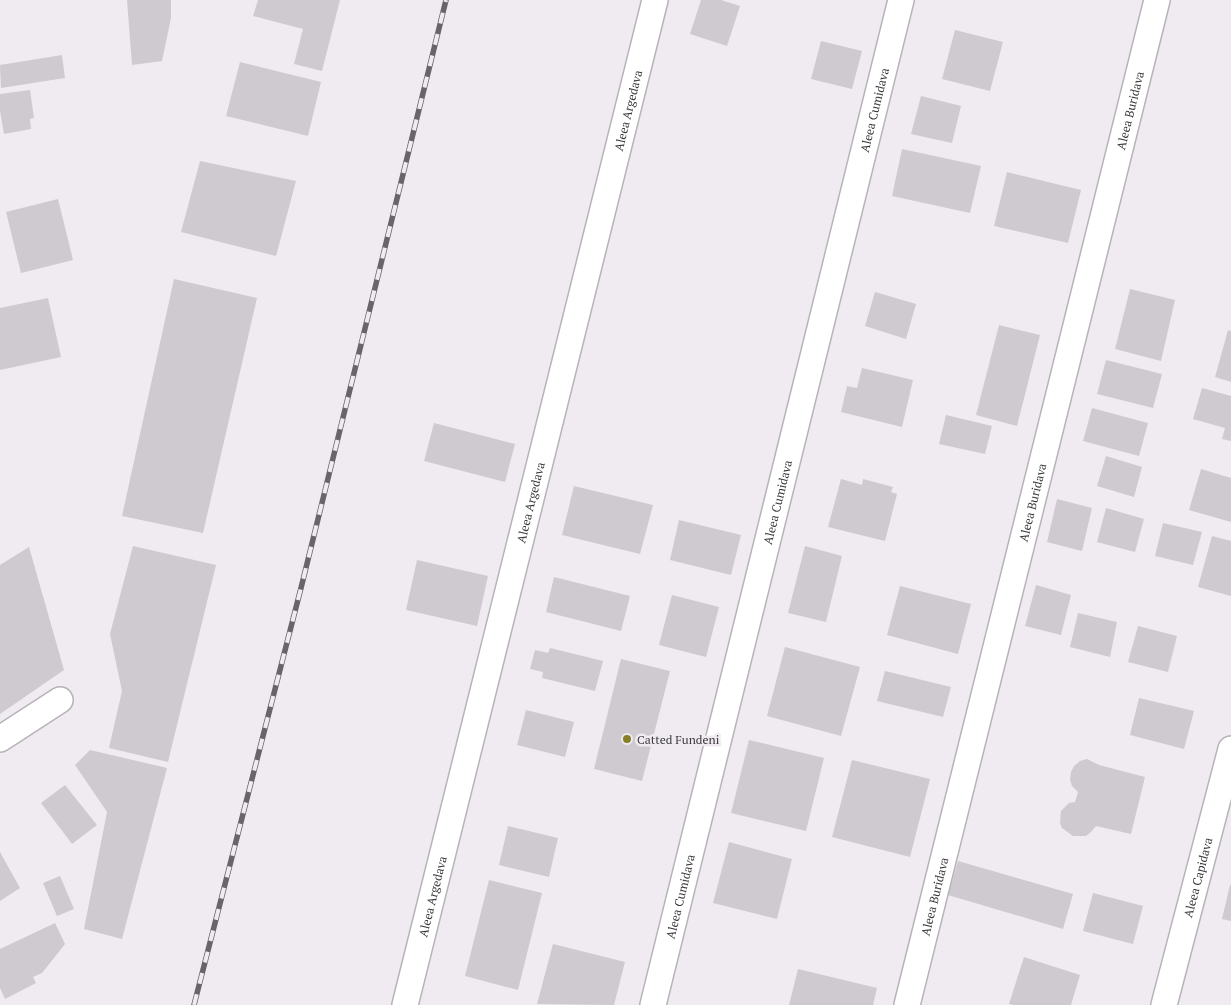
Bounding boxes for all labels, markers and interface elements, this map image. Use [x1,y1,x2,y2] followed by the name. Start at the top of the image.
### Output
[856,66,892,154] street label: Aleea Cumidava
[610,68,645,152] street label: Aleea Argedava
[1113,69,1147,151] street label: Aleea Buridava
[759,458,795,546] street label: Aleea Cumidava
[513,460,547,544] street label: Aleea Argedava
[1015,462,1049,543] street label: Aleea Buridava
[637,732,720,747] place label: Catted Fundeni
[621,733,633,745] marker: Catted Fundeni
[1180,836,1215,919] street label: Aleea Capidava
[662,853,697,940] street label: Aleea Cumidava
[415,854,449,938] street label: Aleea Argedava
[917,856,951,937] street label: Aleea Buridava

